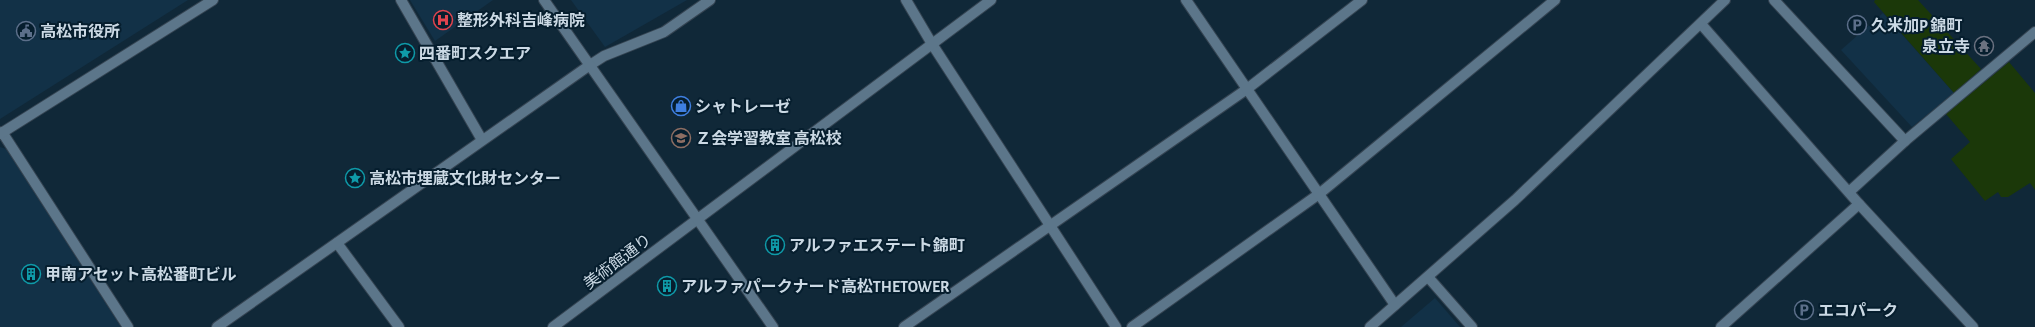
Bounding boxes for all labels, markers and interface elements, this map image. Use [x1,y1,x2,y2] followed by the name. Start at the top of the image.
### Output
[432,9,454,31] hospital icon: 整形外科吉峰病院
[457,11,585,29] place label: 整形外科吉峰病院
[1846,14,1868,36] parking icon: 久米加P 錦町
[1871,17,1962,34] place label: 久米加P 錦町
[15,20,37,42] public building icon: 高松市役所
[40,23,120,40] place label: 高松市役所
[1973,35,1995,57] temple icon: 泉立寺
[1922,38,1970,55] place label: 泉立寺
[394,42,416,64] place icon: 四番町スクエア
[419,45,531,62] place label: 四番町スクエア
[670,95,692,117] shop icon: シャトレーゼ
[695,98,791,115] place label: シャトレーゼ
[670,127,692,149] school or university icon: Ｚ会学習教室 高松校
[695,130,841,147] place label: Ｚ会学習教室 高松校
[344,167,366,189] place icon: 高松市埋蔵文化財センター
[369,170,561,187] place label: 高松市埋蔵文化財センター
[580,231,654,292] street label: 美術館通り
[764,234,786,256] building icon: アルファエステート錦町
[789,237,965,254] place label: アルファエステート錦町
[20,263,42,285] building icon: 甲南アセット高松番町ビル
[45,266,237,283] place label: 甲南アセット高松番町ビル
[656,275,678,297] building icon: アルファパークナード高松THETOWER
[681,278,950,295] place label: アルファパークナード高松THETOWER
[1793,299,1815,321] parking icon: エコパーク
[1818,302,1898,319] place label: エコパーク

